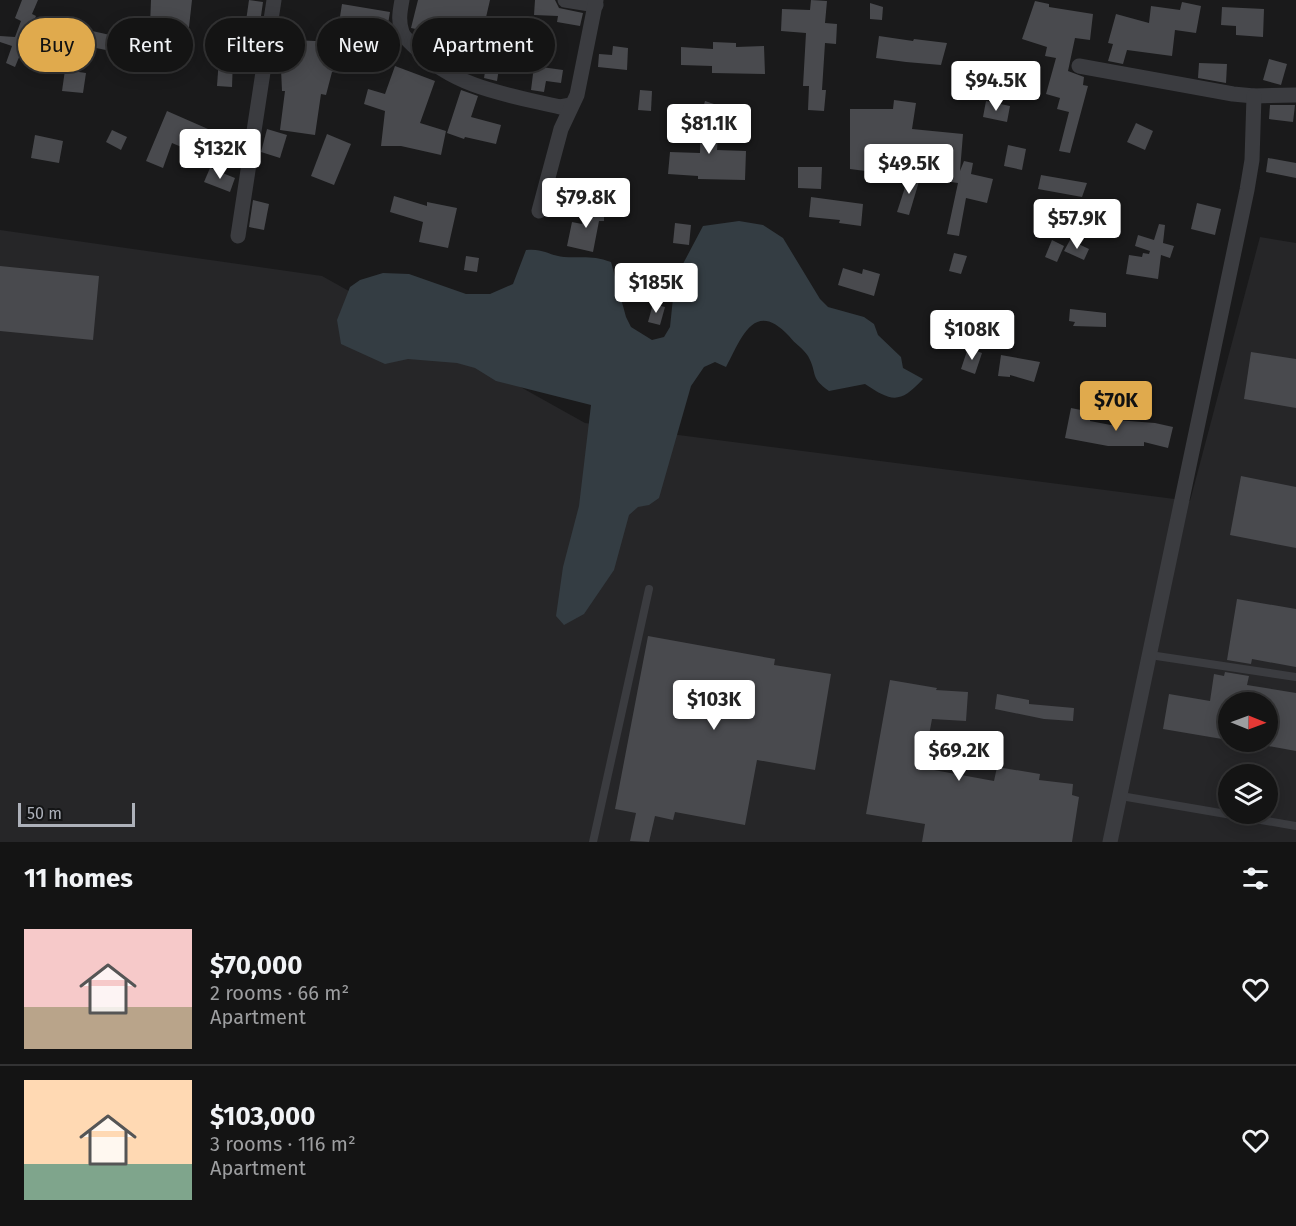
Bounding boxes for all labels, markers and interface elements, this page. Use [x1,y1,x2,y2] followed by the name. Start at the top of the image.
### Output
[18,18,95,72] chip: Buy
[107,18,193,72] chip: Rent
[205,18,305,72] chip: Filters
[317,18,400,72] chip: New
[412,18,555,72] chip: Apartment
[947,61,1045,112] pin: $94.5K
[965,68,1027,92] text: $94.5K
[660,104,758,155] pin: $81.1K
[681,111,737,135] text: $81.1K
[178,129,262,180] pin: $132K
[194,136,246,160] text: $132K
[860,144,958,195] pin: $49.5K
[878,151,940,175] text: $49.5K
[537,178,635,229] pin: $79.8K
[556,185,616,209] text: $79.8K
[1028,199,1126,250] pin: $57.9K
[1048,206,1106,230] text: $57.9K
[614,263,698,314] pin: $185K
[629,270,683,294] text: $185K
[930,310,1014,361] pin: $108K
[944,317,1000,341] text: $108K
[1080,381,1152,432] pin: $70K
[1094,388,1138,412] text: $70K
[672,680,756,731] pin: $103K
[687,687,741,711] text: $103K
[1218,692,1278,752] north arrow
[1218,692,1278,824] map controls
[910,731,1008,782] pin: $69.2K
[929,738,989,762] text: $69.2K
[1218,764,1278,824] button: layers
[18,800,135,828] scale bar
[27,804,62,823] text: 50 m
[1239,862,1272,895] icon: filters
[24,863,133,894] text: 11 homes
[210,950,302,981] text: $70,000
[72,953,144,1025] icon: home
[1239,973,1272,1006] icon: heart
[210,981,349,1005] text: 2 rooms · 66 m²
[210,1005,306,1029] text: Apartment
[210,1101,315,1132] text: $103,000
[72,1104,144,1176] icon: home
[1239,1124,1272,1157] icon: heart
[210,1132,356,1156] text: 3 rooms · 116 m²
[210,1156,306,1180] text: Apartment

